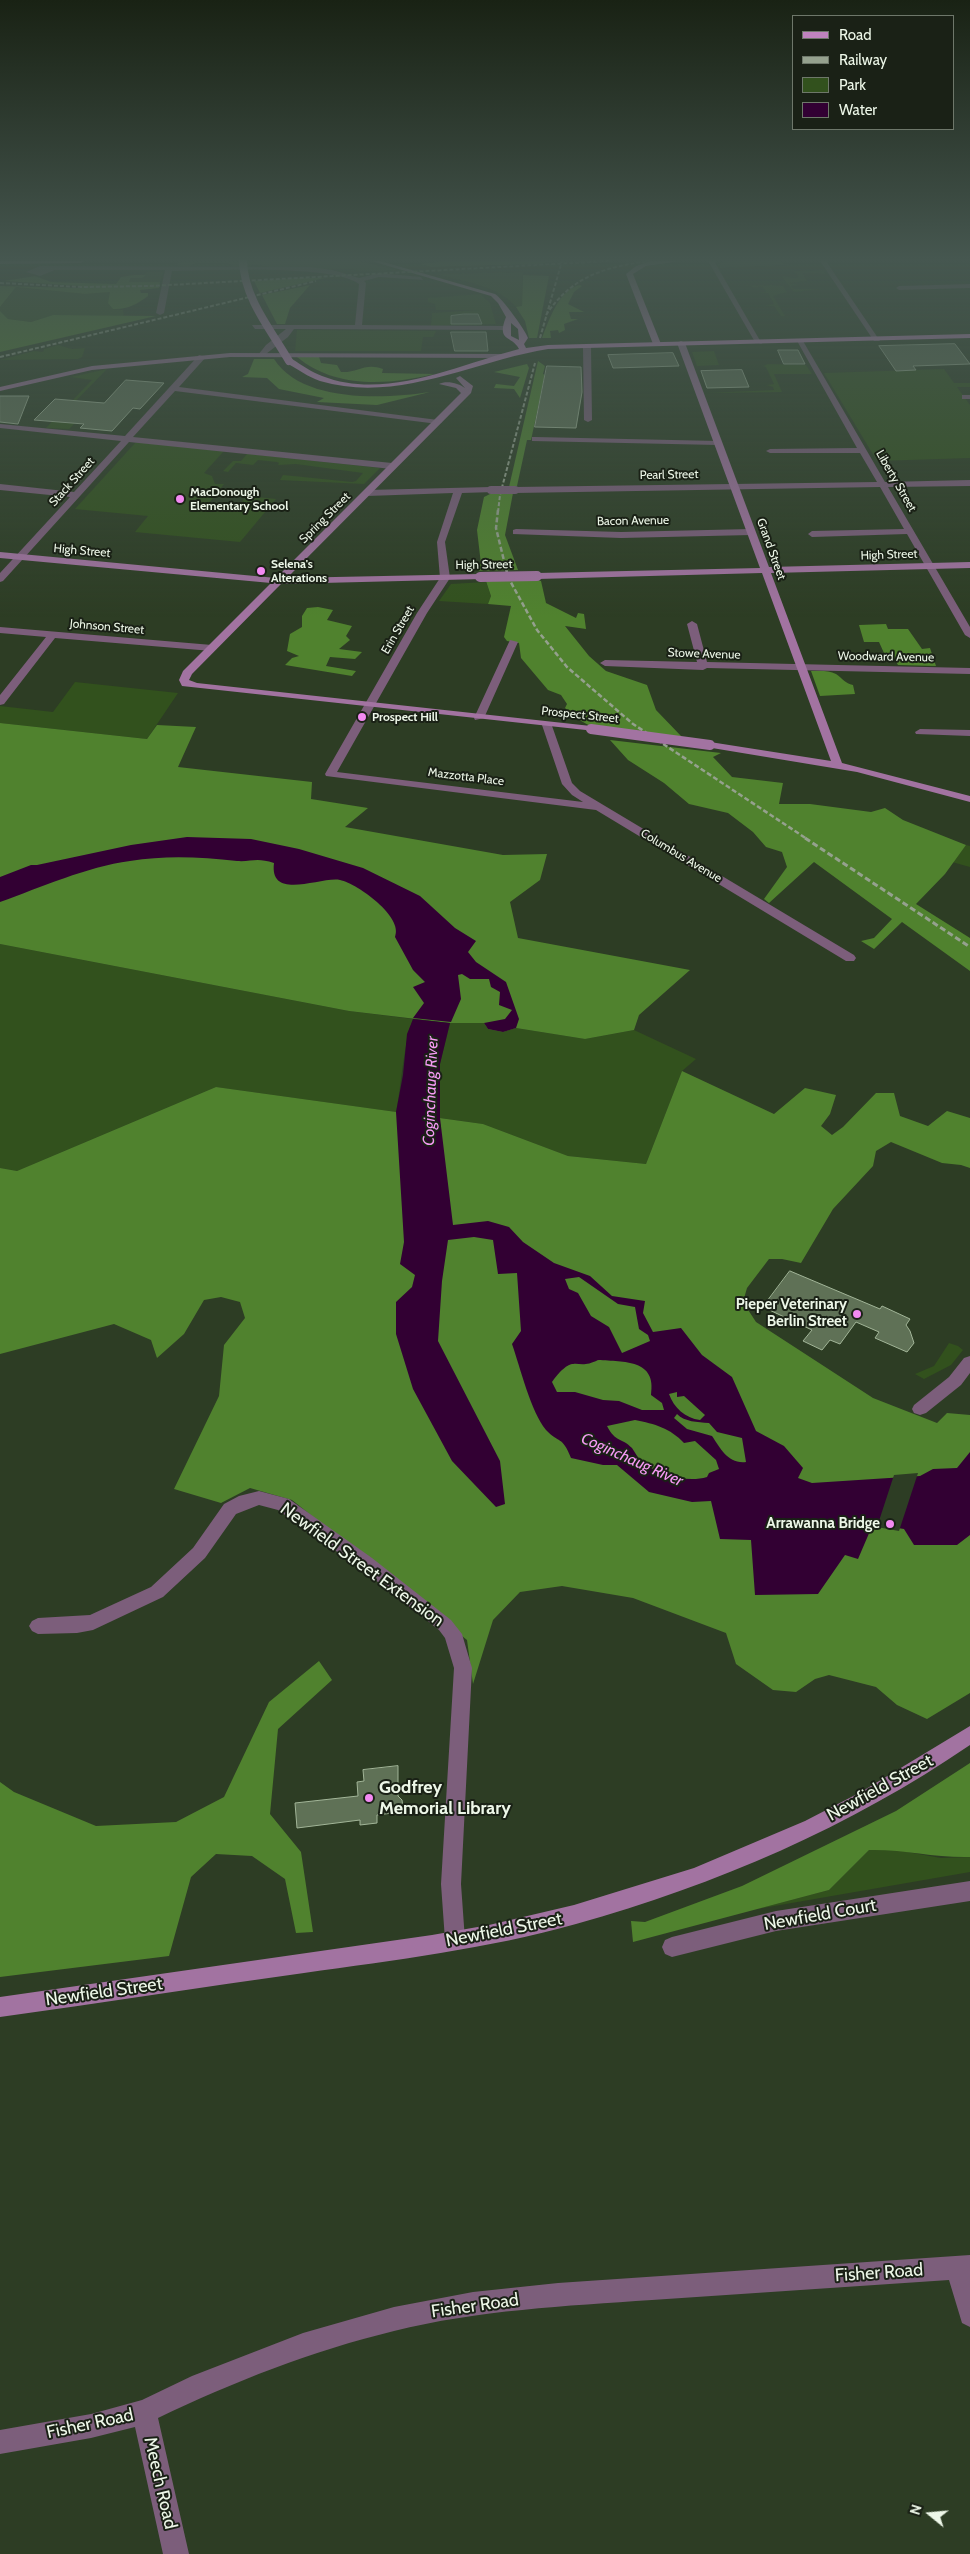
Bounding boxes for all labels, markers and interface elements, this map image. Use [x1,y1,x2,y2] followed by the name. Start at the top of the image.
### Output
[792,15,955,130] legend
[839,26,872,44] text: Road
[839,51,887,69] text: Railway
[839,76,866,94] text: Park
[839,101,877,119] text: Water
[873,448,919,514] street label: Liberty Street
[46,455,98,509] street label: Stack Street
[639,467,699,483] street label: Pearl Street
[190,485,288,513] place label: MacDonough Elementary School
[297,490,353,546] street label: Spring Street
[174,493,186,505] marker: MacDonough Elementary School
[597,513,669,529] street label: Bacon Avenue
[753,516,789,582] street label: Grand Street
[53,541,111,561] street label: High Street
[860,547,918,563] street label: High Street
[271,557,327,585] place label: Selena's Alterations
[455,557,513,573] street label: High Street
[255,565,267,577] marker: Selena's Alterations
[378,603,418,657] street label: Erin Street
[69,617,145,637] street label: Johnson Street
[667,646,741,662] street label: Stowe Avenue
[838,649,934,665] street label: Woodward Avenue
[541,704,619,726] street label: Prospect Street
[372,710,438,724] place label: Prospect Hill
[356,711,368,723] marker: Prospect Hill
[427,765,505,789] street label: Mazzotta Place
[638,826,724,886] street label: Columbus Avenue
[419,1036,443,1146] water label: Coginchaug River
[736,1296,847,1331] place label: Pieper Veterinary Berlin Street
[851,1308,863,1320] marker: Pieper Veterinary Berlin Street
[578,1429,686,1491] water label: Coginchaug River
[276,1498,448,1632] street label: Newfield Street Extension
[766,1515,880,1533] place label: Arrawanna Bridge
[884,1518,896,1530] marker: Arrawanna Bridge
[823,1750,937,1826] street label: Newfield Street
[379,1777,511,1820] place label: Godfrey Memorial Library
[363,1792,375,1804] marker: Godfrey Memorial Library
[762,1894,878,1936] street label: Newfield Court
[444,1908,564,1952] street label: Newfield Street
[44,1973,164,2011] street label: Newfield Street
[834,2259,924,2287] street label: Fisher Road
[430,2289,520,2323] street label: Fisher Road
[45,2404,135,2444] street label: Fisher Road
[139,2435,181,2531] street label: Meech Road
[905,2489,955,2539] north arrow
[906,2502,926,2517] text: N

